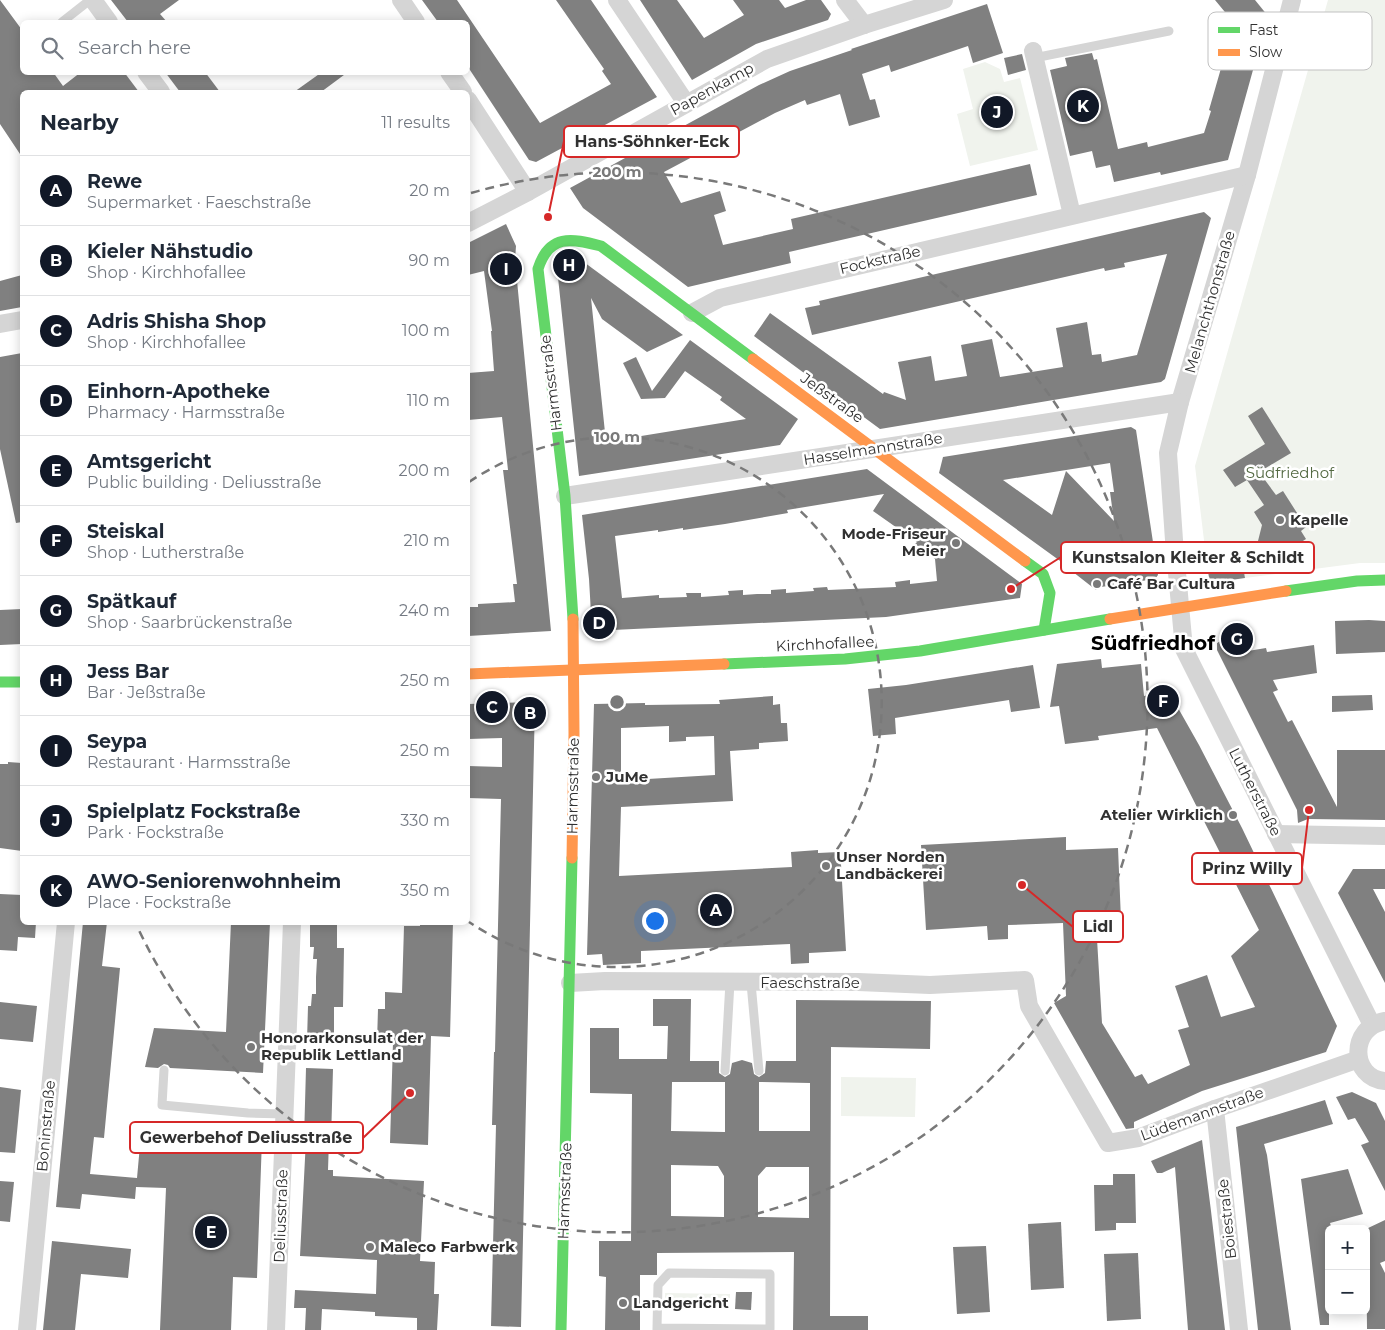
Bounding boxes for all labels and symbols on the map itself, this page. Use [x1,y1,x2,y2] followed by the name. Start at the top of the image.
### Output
[1208,12,1372,70] legend
[1249,21,1279,39] text: Fast
[1249,43,1283,61] text: Slow
[667,58,757,119] street label: Papenkamp
[1067,87,1099,125] pin: K
[981,93,1013,131] pin: J
[564,126,739,157] callout: Hans-Söhnker-Eck
[575,132,730,151] text: Hans-Söhnker-Eck
[592,162,642,181] text: 200 m
[1180,228,1239,375] street label: Melanchthonstraße
[838,241,922,278] street label: Fockstraße
[553,246,585,284] pin: H
[490,250,522,288] pin: I
[535,334,566,432] street label: Harmsstraße
[796,368,868,427] street label: Jeßstraße
[594,427,640,446] text: 100 m
[802,428,944,469] street label: Hasselmannstraße
[1246,463,1335,482] park label: Südfriedhof
[1290,510,1349,529] place label: Kapelle
[1274,514,1286,526] marker: Kapelle
[842,524,947,560] place label: Mode-Friseur Meier
[950,537,962,549] marker: Mode-Friseur Meier
[1061,542,1314,573] callout: Kunstsalon Kleiter & Schildt
[1072,548,1304,567] text: Kunstsalon Kleiter & Schildt
[1107,574,1235,593] place label: Café Bar Cultura
[1091,578,1103,590] marker: Café Bar Cultura
[583,604,615,642] pin: D
[1221,620,1253,658] pin: G
[775,631,875,656] street label: Kirchhofallee
[1091,631,1216,655] district label: Südfriedhof
[1147,682,1179,720] pin: F
[476,688,508,726] pin: C
[608,693,626,711] centre of rings
[514,694,546,732] pin: B
[562,737,583,835] street label: Harmsstraße
[1225,744,1286,839] street label: Lutherstraße
[605,767,648,786] place label: JuMe
[590,771,602,783] marker: JuMe
[1099,805,1223,824] place label: Atelier Wirklich
[1227,809,1239,821] marker: Atelier Wirklich
[836,847,945,883] place label: Unser Norden Landbäckerei
[1192,853,1302,884] callout: Prinz Willy
[1202,859,1292,878] text: Prinz Willy
[820,860,832,872] marker: Unser Norden Landbäckerei
[700,891,732,929] pin: A
[642,908,668,934] your location
[1073,911,1123,942] callout: Lidl
[1083,917,1113,936] text: Lidl
[760,973,860,992] street label: Faeschstraße
[261,1028,424,1064] place label: Honorarkonsulat der Republik Lettland
[245,1041,257,1053] marker: Honorarkonsulat der Republik Lettland
[32,1079,59,1173] street label: Boninstraße
[1138,1082,1266,1145] street label: Lüdemannstraße
[130,1122,363,1153] callout: Gewerbehof Deliusstraße
[140,1128,352,1147] text: Gewerbehof Deliusstraße
[553,1142,576,1240] street label: Harmsstraße
[269,1169,292,1263] street label: Deliusstraße
[1213,1178,1240,1260] street label: Boiestraße
[195,1213,227,1251] pin: E
[380,1237,515,1256] place label: Maleco Farbwerk
[364,1241,376,1253] marker: Maleco Farbwerk
[633,1293,729,1312] place label: Landgericht
[617,1297,629,1309] marker: Landgericht

